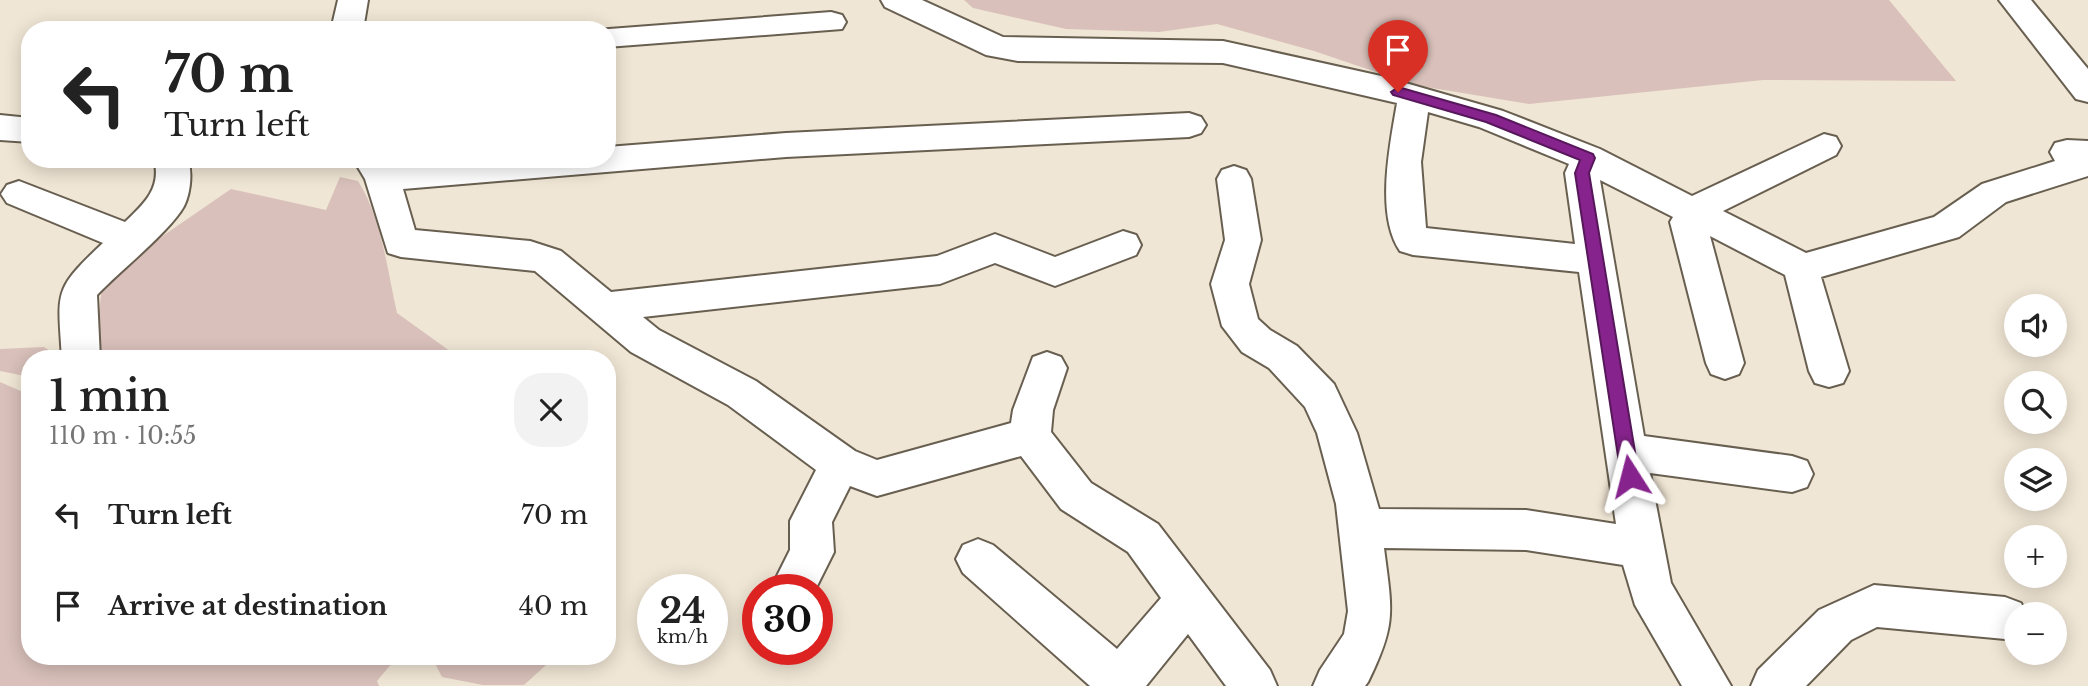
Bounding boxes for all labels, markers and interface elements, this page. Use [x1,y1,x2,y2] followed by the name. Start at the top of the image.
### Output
[1368,20,1428,92] pin
[1379,31,1417,69] icon: arrive
[164,44,294,105] text: 70 m
[49,49,140,140] icon: left
[164,105,310,145] text: Turn left
[2004,294,2067,665] map controls
[2004,294,2067,357] button: sound
[49,370,170,422] text: 1 min
[2004,371,2067,434] button: search
[514,373,588,447] button: close
[49,422,196,450] text: 110 m · 10:55
[1593,439,1667,513] position arrow
[2004,448,2067,511] button: layers
[49,496,87,534] icon: left
[108,499,232,531] text: Turn left
[521,499,588,531] text: 70 m
[2004,525,2067,588] button: +
[742,574,833,665] speed limit sign: 30
[49,587,87,625] icon: arrive
[659,589,706,632] text: 24
[108,590,388,622] text: Arrive at destination
[519,590,588,622] text: 40 m
[2004,602,2067,665] button: −
[657,626,708,648] text: km/h

